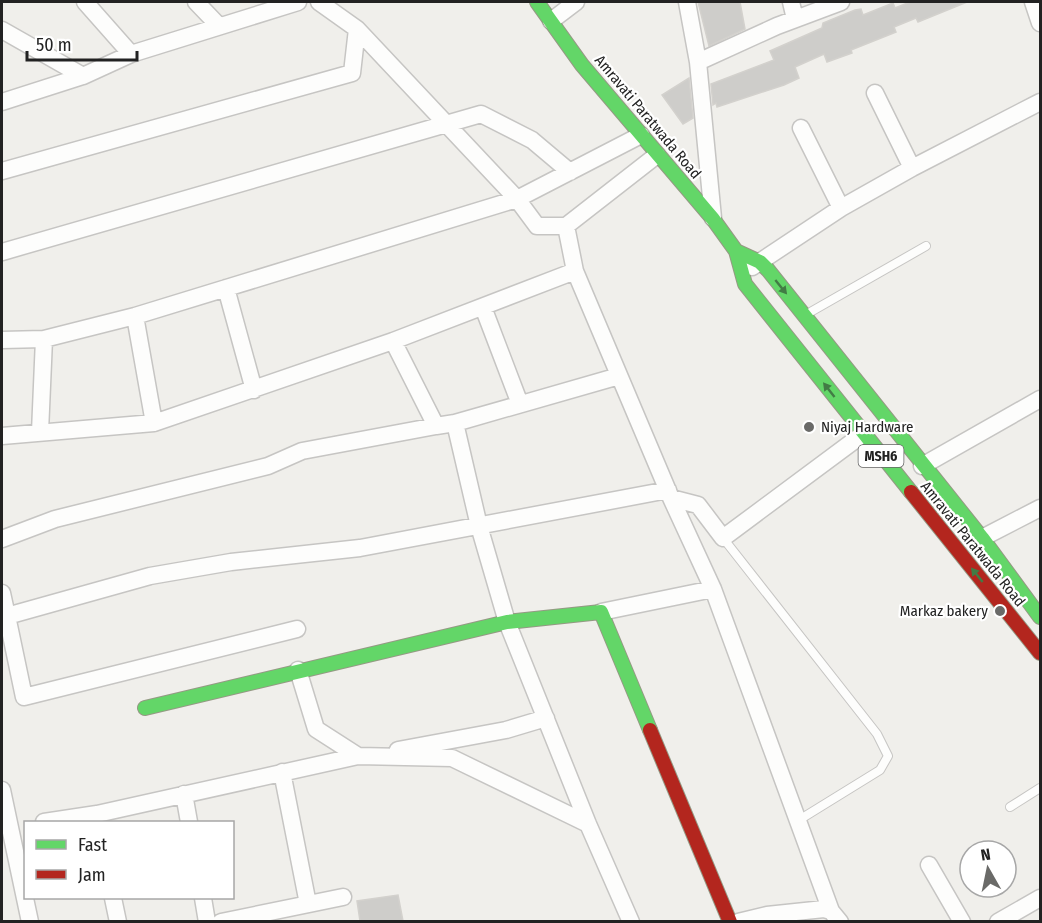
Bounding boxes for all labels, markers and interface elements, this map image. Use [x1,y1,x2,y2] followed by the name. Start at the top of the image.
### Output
[27,24,136,62] scale bar
[36,34,72,56] text: 50 m
[591,52,705,182] street label: Amravati Paratwada Road
[774,279,787,294] one-way arrow
[823,383,835,398] one-way arrow
[821,418,913,436] place label: Niyaj Hardware
[802,420,816,434] marker: Niyaj Hardware
[858,445,904,467] road number: MSH6
[917,478,1029,610] street label: Amravati Paratwada Road
[971,567,984,583] one-way arrow
[900,602,988,620] place label: Markaz bakery
[993,604,1007,618] marker: Markaz bakery
[24,821,234,899] legend
[78,834,107,856] text: Fast
[958,839,1018,899] north arrow
[980,845,992,865] text: N
[78,864,106,886] text: Jam

